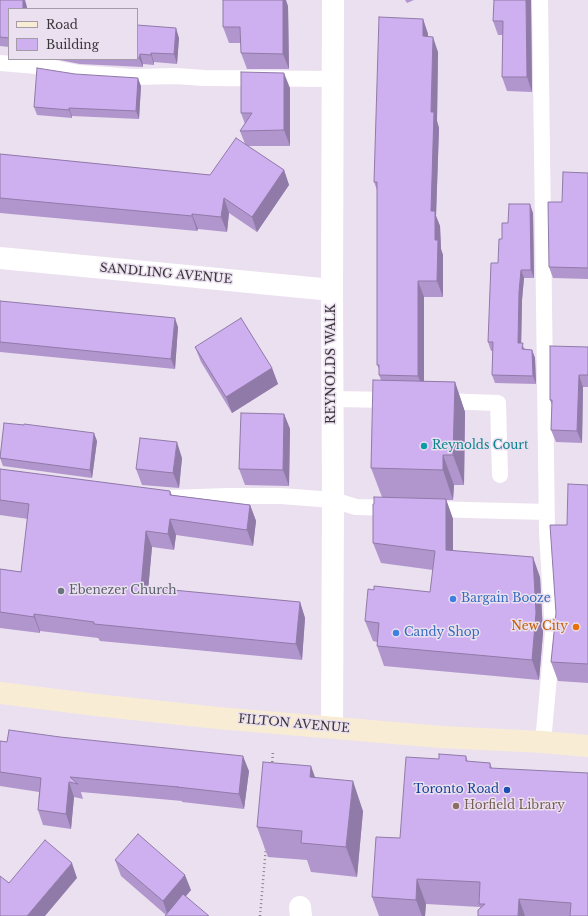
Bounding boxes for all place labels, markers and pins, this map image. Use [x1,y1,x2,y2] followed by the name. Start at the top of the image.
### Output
[432,439,529,453] place label: Reynolds Court
[419,441,429,451] marker: Reynolds Court
[69,584,177,598] place label: Ebenezer Church
[56,586,66,596] marker: Ebenezer Church
[461,592,551,606] place label: Bargain Booze
[448,594,458,604] marker: Bargain Booze
[511,620,568,634] place label: New City
[571,622,581,632] marker: New City
[404,626,480,640] place label: Candy Shop
[391,628,401,638] marker: Candy Shop
[413,783,499,797] place label: Toronto Road
[502,785,512,795] marker: Toronto Road
[464,799,565,813] place label: Horfield Library
[451,801,461,811] marker: Horfield Library

